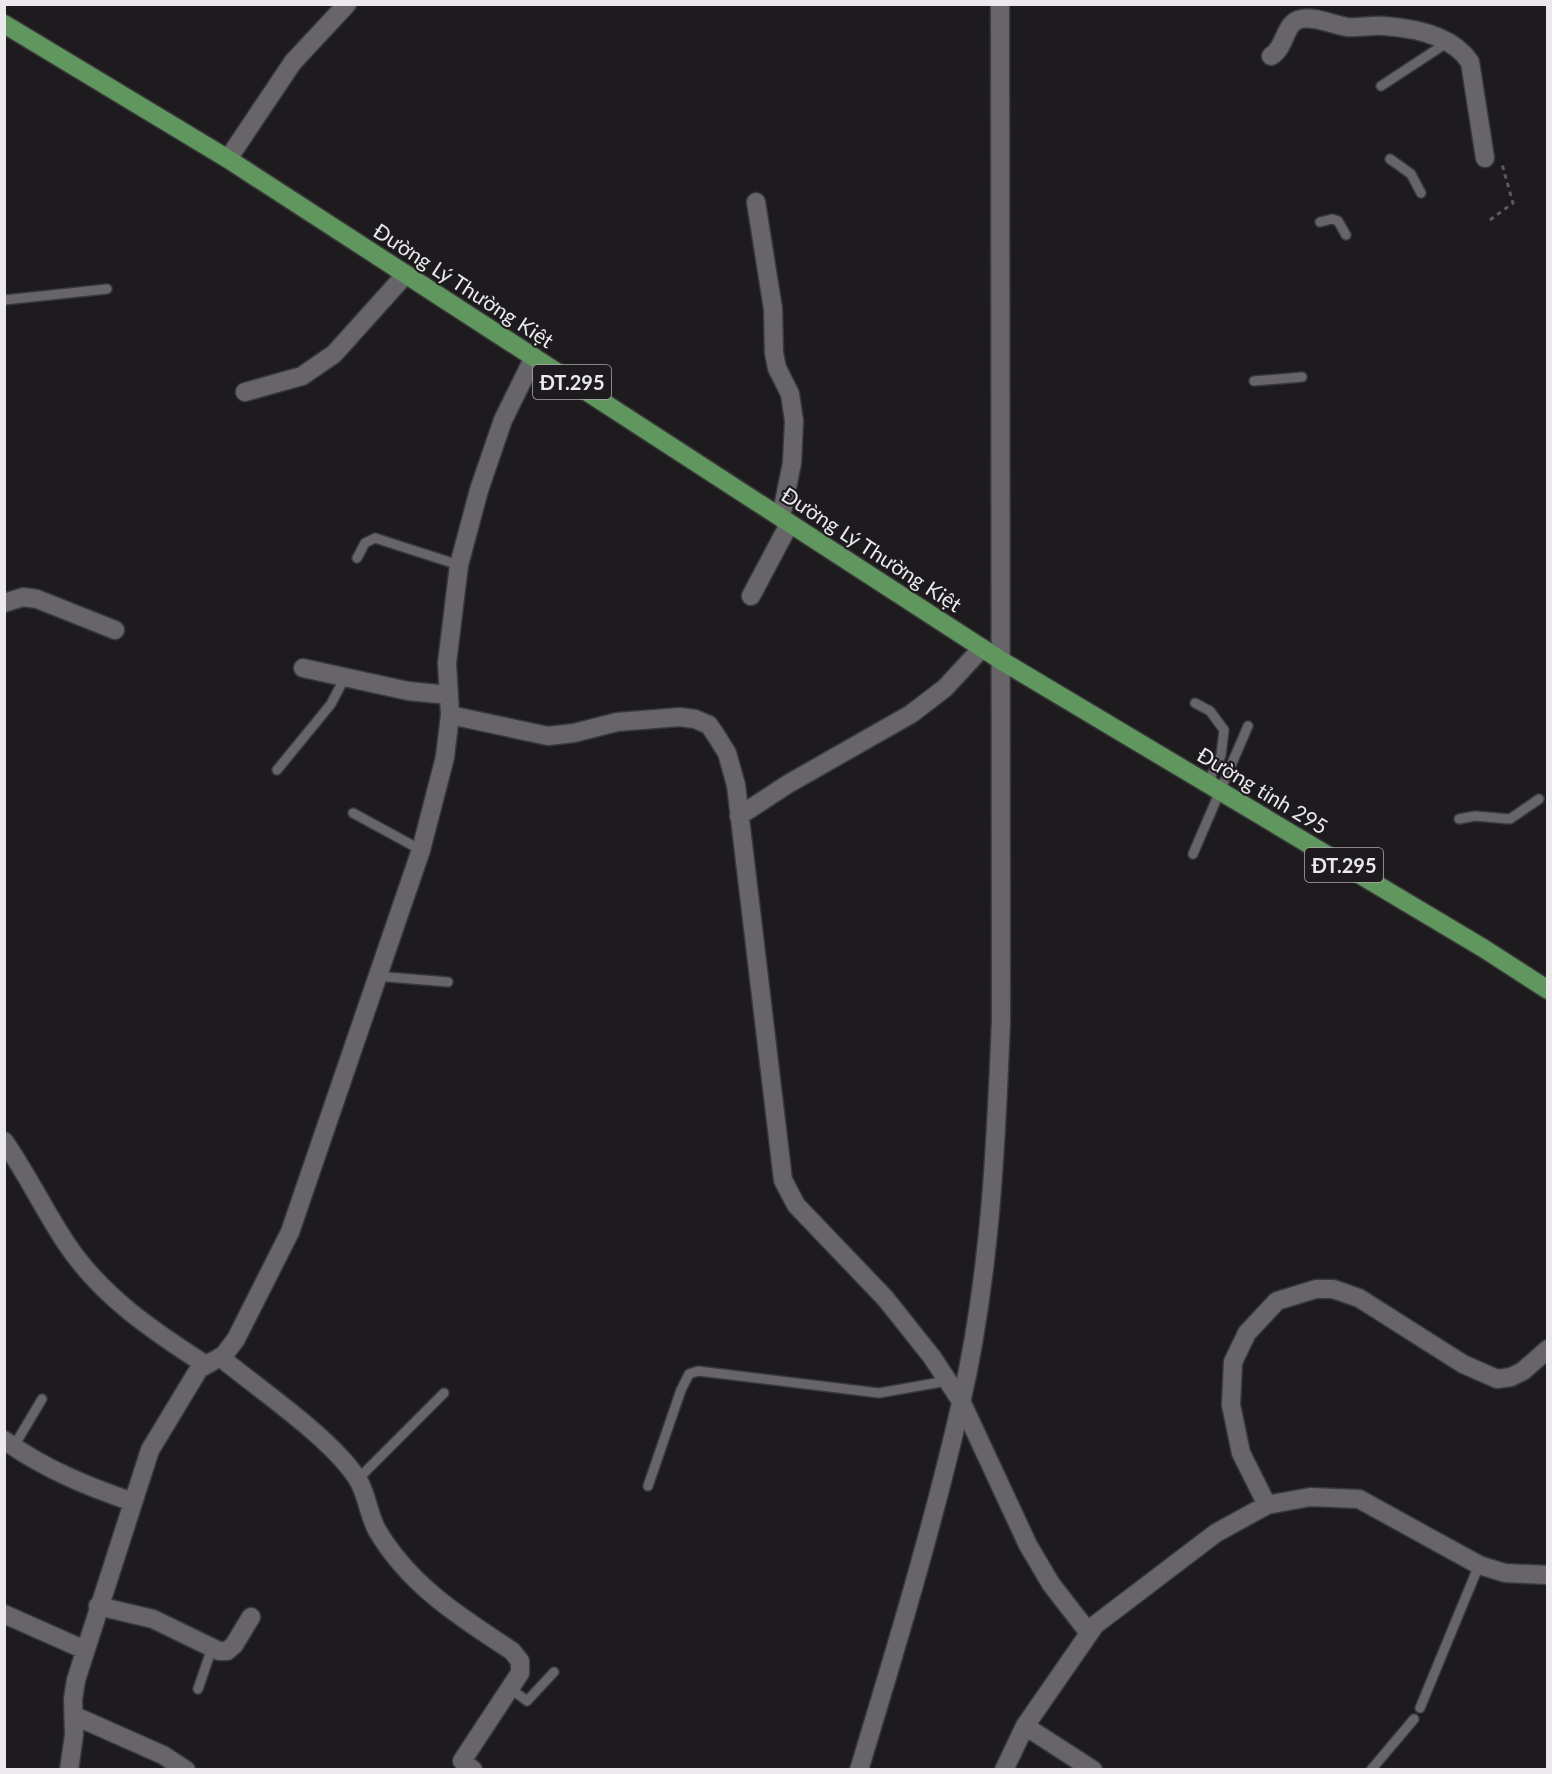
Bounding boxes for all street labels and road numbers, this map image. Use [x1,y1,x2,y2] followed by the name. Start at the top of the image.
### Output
[369,217,559,353] street label: Đường Lý Thường Kiệt
[533,365,611,399] road number: ĐT.295
[777,481,967,617] street label: Đường Lý Thường Kiệt
[1193,741,1333,839] street label: Đường tỉnh 295
[1305,848,1383,882] road number: ĐT.295

